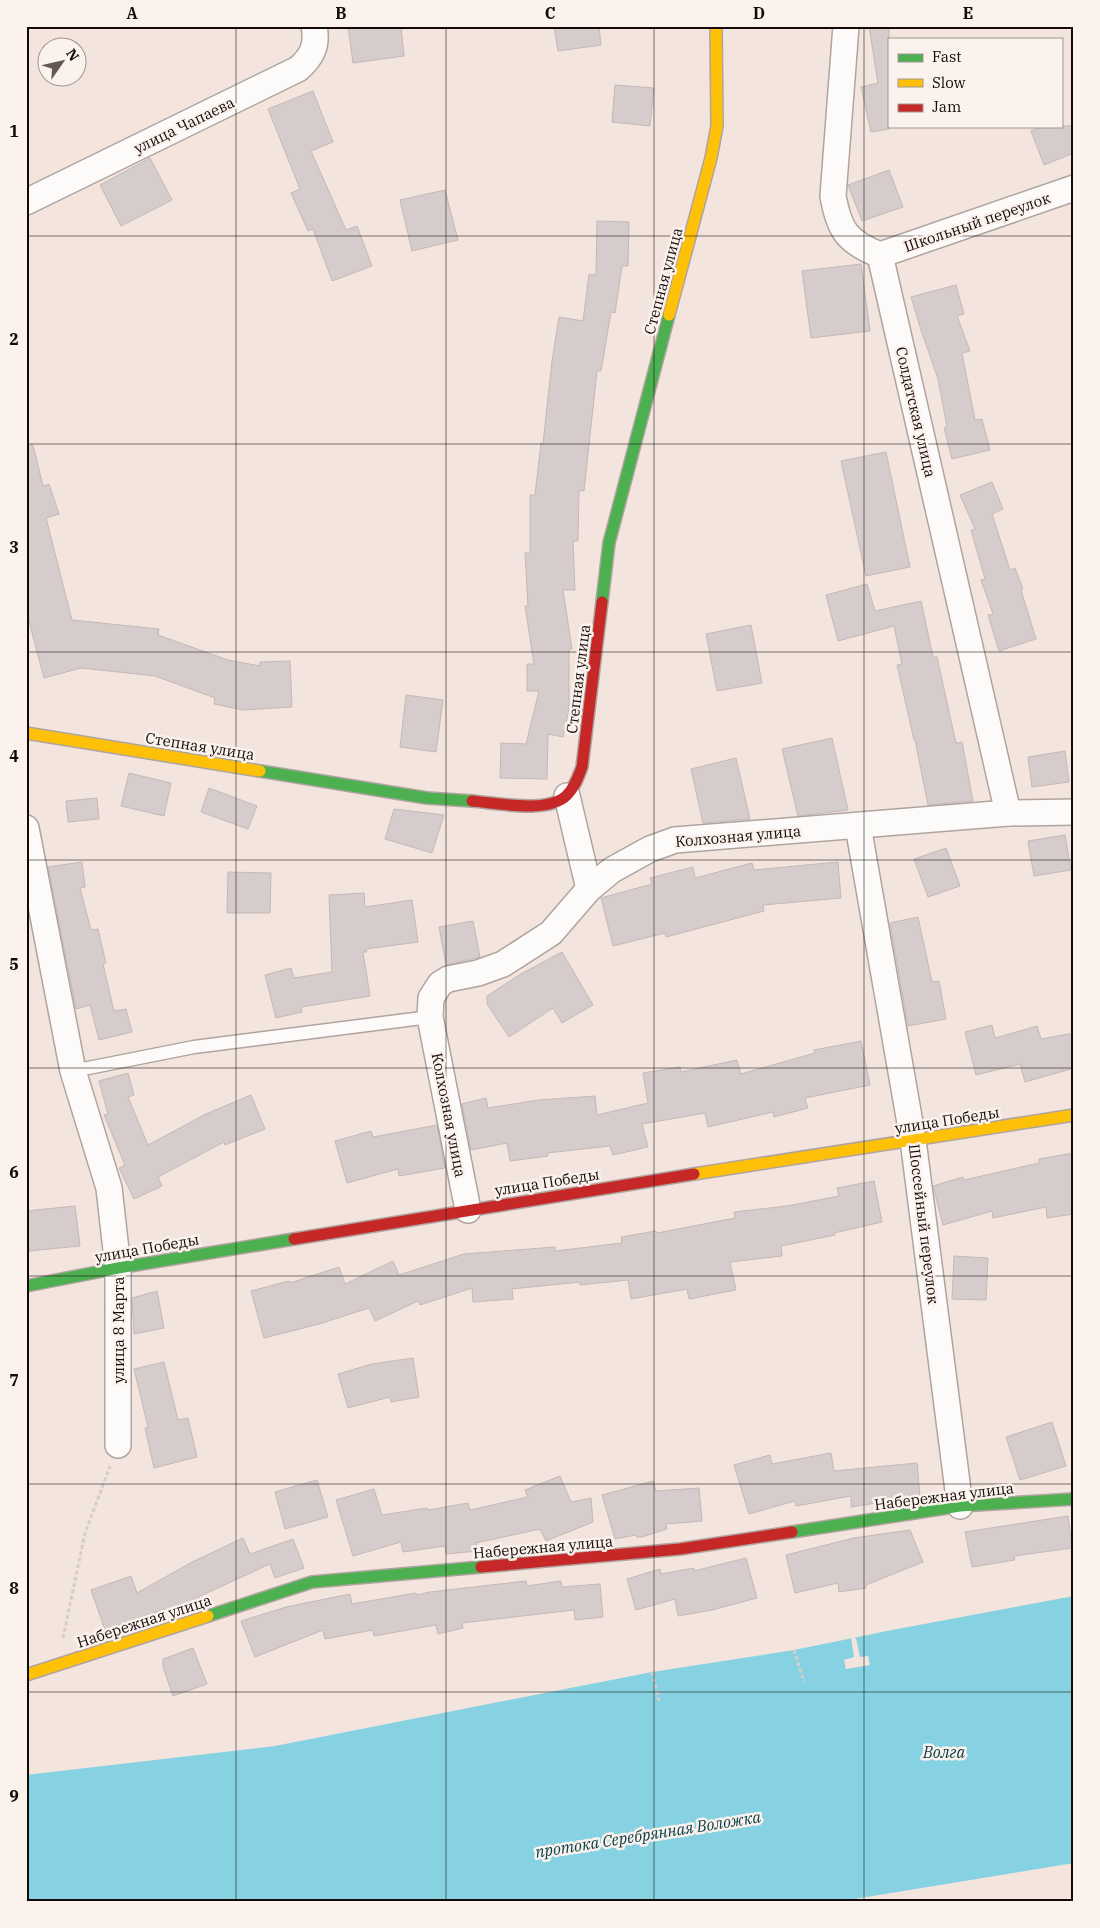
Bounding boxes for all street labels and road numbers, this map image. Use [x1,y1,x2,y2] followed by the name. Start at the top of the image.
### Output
[131,92,237,158] street label: улица Чапаева
[901,188,1053,256] street label: Школьный переулок
[640,225,686,337] street label: Степная улица
[892,345,940,479] street label: Солдатская улица
[562,623,594,735] street label: Степная улица
[144,728,256,764] street label: Степная улица
[674,821,802,851] street label: Колхозная улица
[428,1051,470,1179] street label: Колхозная улица
[893,1102,1001,1138] street label: улица Победы
[905,1143,943,1305] street label: Шоссейный переулок
[493,1164,601,1200] street label: улица Победы
[93,1229,201,1267] street label: улица Победы
[109,1277,128,1383] street label: улица 8 Марта
[873,1478,1015,1514] street label: Набережная улица
[472,1531,614,1563] street label: Набережная улица
[74,1590,214,1652] street label: Набережная улица

